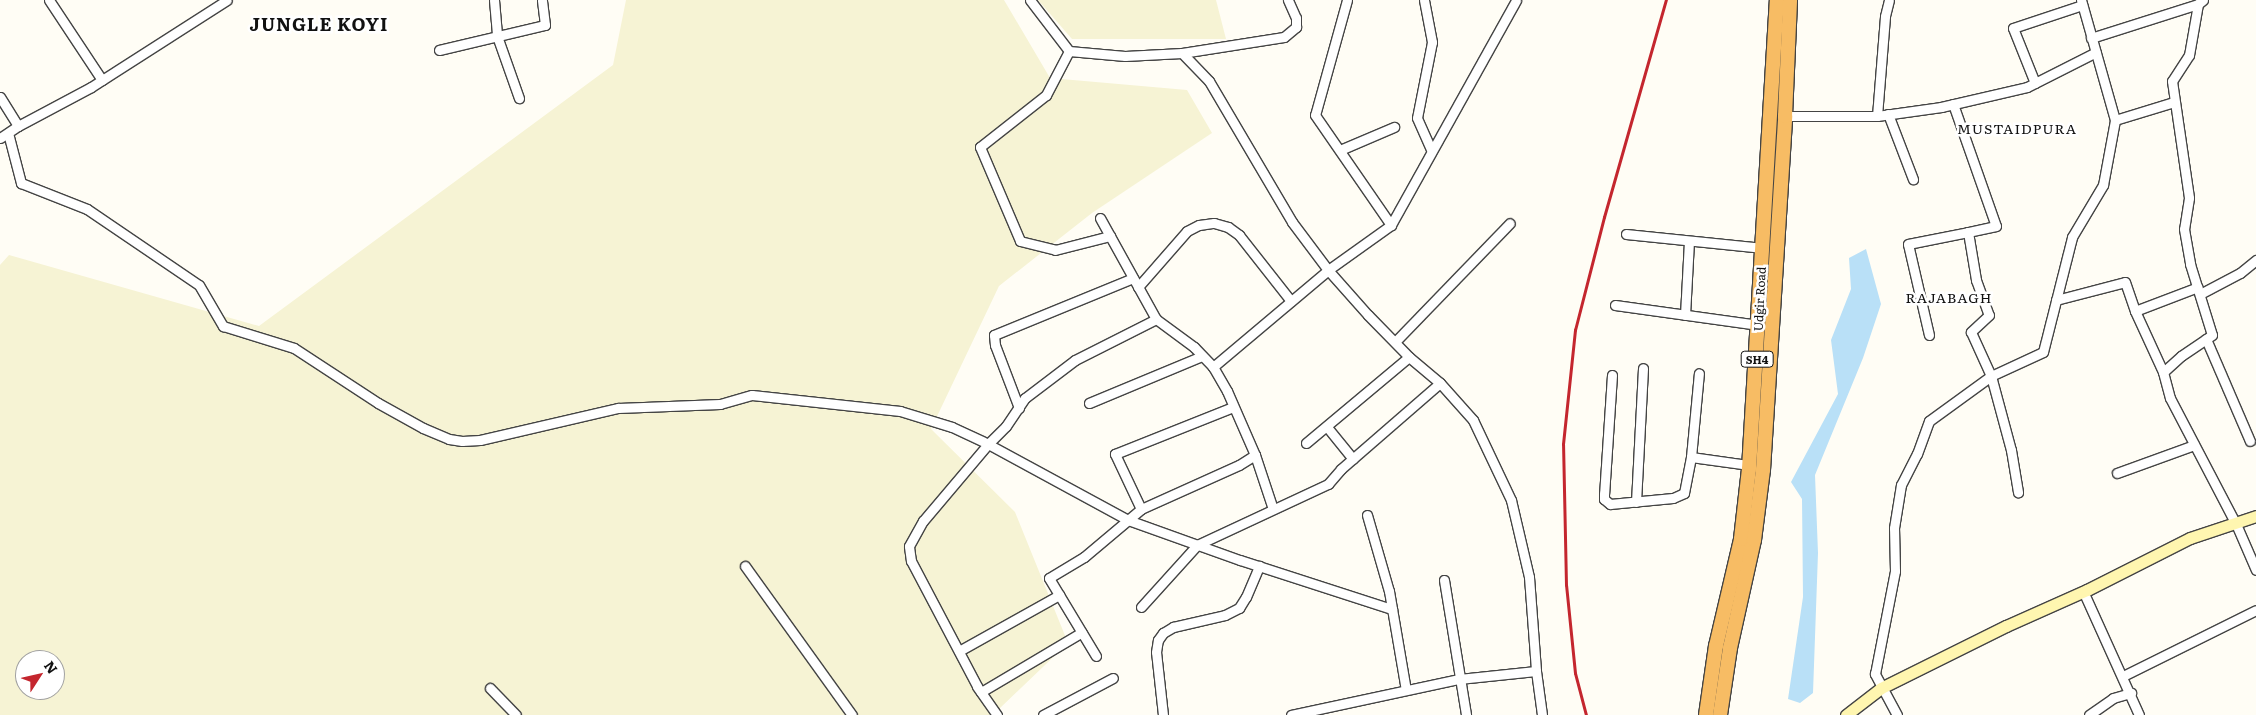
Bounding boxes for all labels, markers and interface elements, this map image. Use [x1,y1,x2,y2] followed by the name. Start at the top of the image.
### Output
[248,13,390,35] district label: JUNGLE KOYI
[1956,120,2078,136] district label: MUSTAIDPURA
[1751,266,1769,332] street label: Udgir Road
[1905,289,1993,305] district label: RAJABAGH
[1740,350,1774,368] road number: SH4
[15,650,65,700] north arrow
[40,656,63,678] text: N

